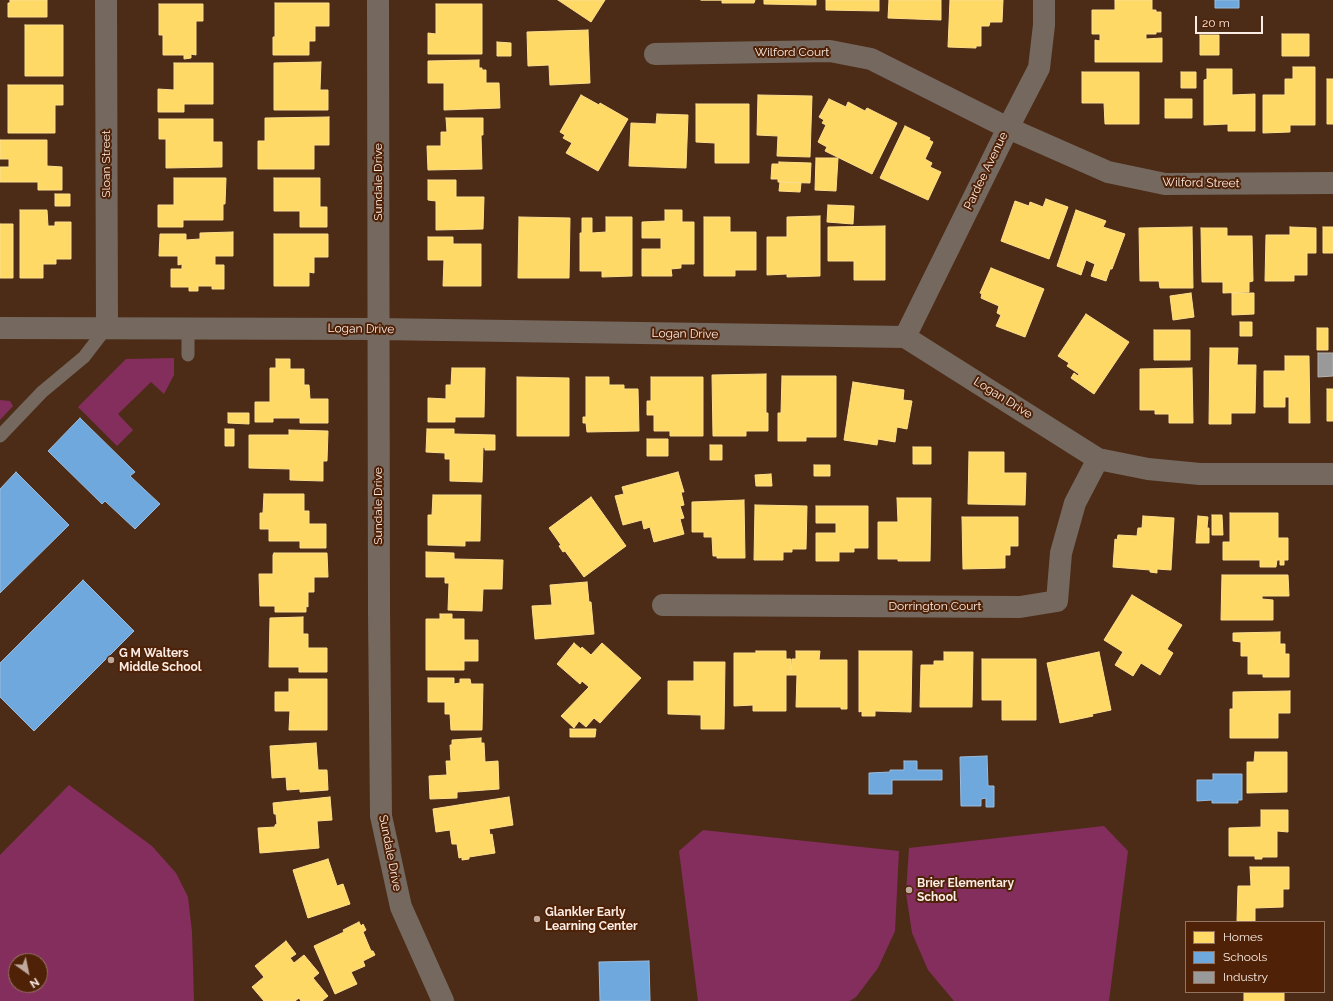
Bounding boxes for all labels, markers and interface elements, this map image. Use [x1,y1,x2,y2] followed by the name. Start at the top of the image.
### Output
[1197,8,1265,34] scale bar
[1202,16,1230,30] text: 20 m
[755,45,829,59] street label: Wilford Court
[99,130,113,198] street label: Sloan Street
[961,130,1011,212] street label: Pardee Avenue
[371,143,385,221] street label: Sundale Drive
[1162,175,1240,191] street label: Wilford Street
[328,321,394,337] street label: Logan Drive
[652,326,718,342] street label: Logan Drive
[971,374,1035,422] street label: Logan Drive
[371,467,385,545] street label: Sundale Drive
[888,599,982,613] street label: Dorrington Court
[119,646,202,674] place label: G M Walters Middle School
[106,655,116,665] marker: G M Walters Middle School
[376,814,404,892] street label: Sundale Drive
[917,876,1014,904] place label: Brier Elementary School
[904,885,914,895] marker: Brier Elementary School
[545,905,638,933] place label: Glankler Early Learning Center
[532,914,542,924] marker: Glankler Early Learning Center
[1185,921,1325,993] legend
[1223,930,1263,944] text: Homes
[1223,950,1267,964] text: Schools
[8,953,48,993] north arrow
[1223,970,1268,984] text: Industry
[27,975,41,990] text: N

